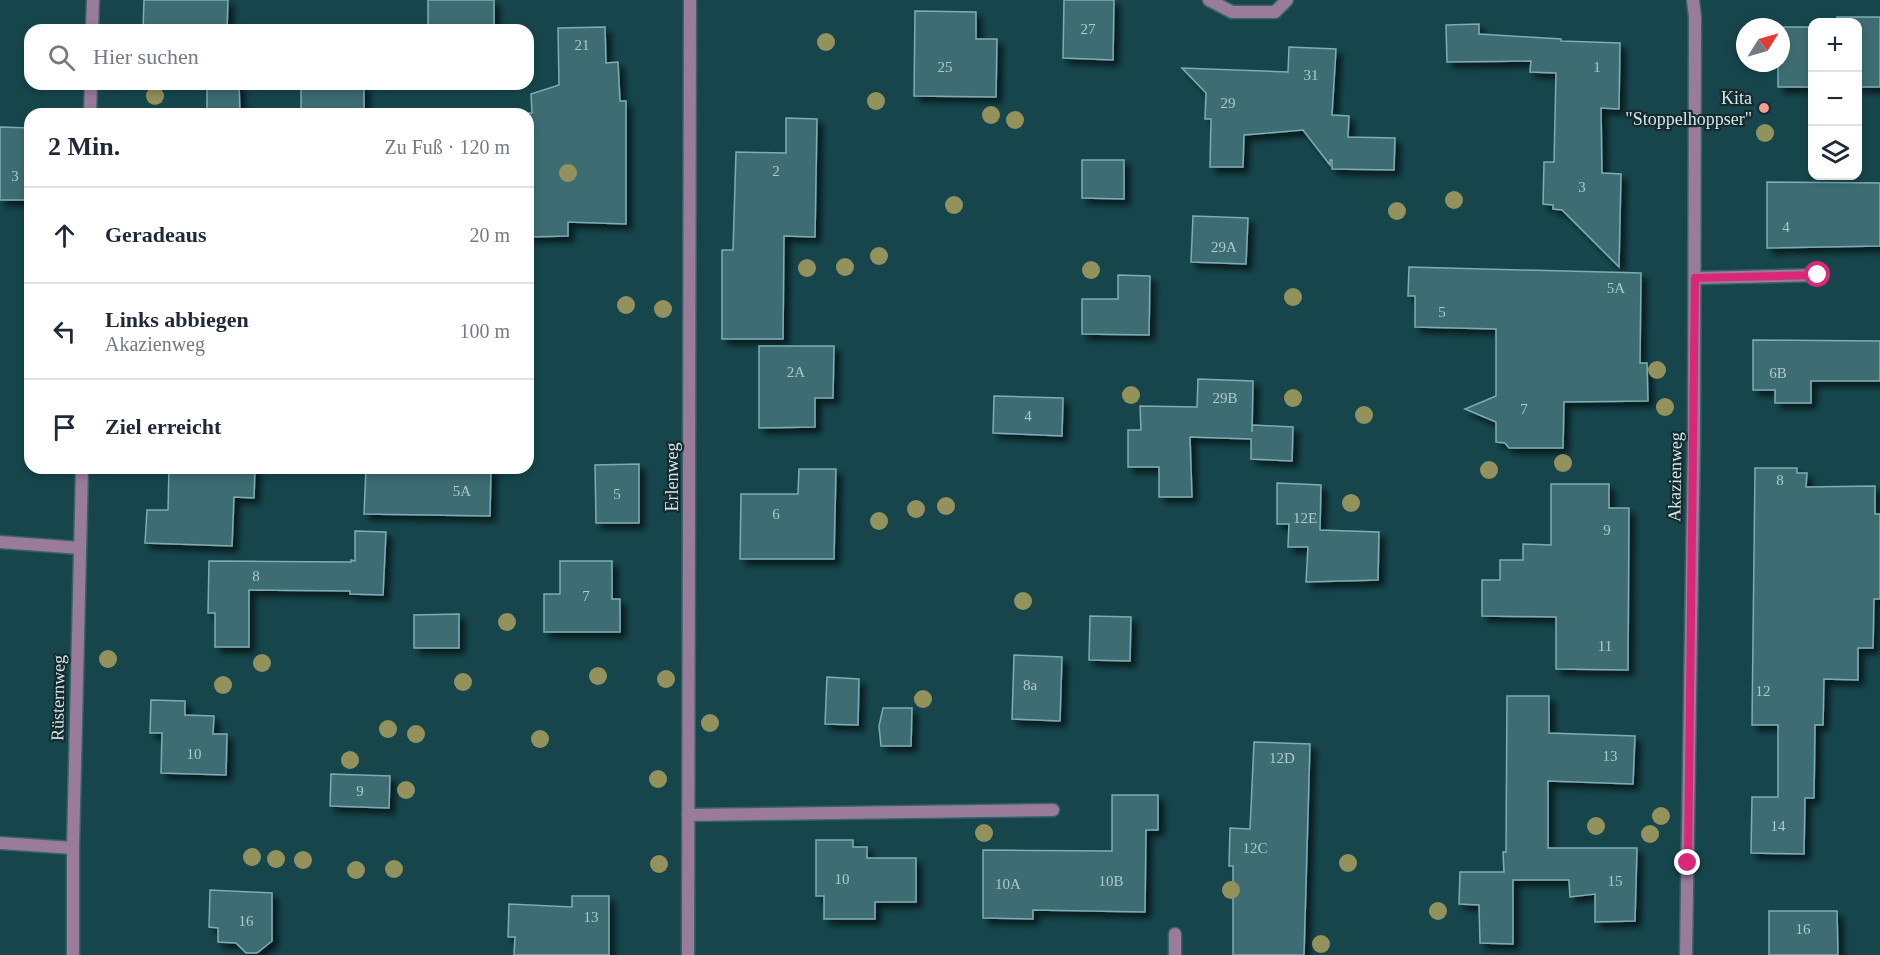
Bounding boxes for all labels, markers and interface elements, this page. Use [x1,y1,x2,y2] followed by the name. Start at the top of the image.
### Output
[1736,18,1790,72] north arrow
[1808,18,1862,180] map controls
[1808,18,1862,72] button: +
[1081,21,1096,37] house number: 27
[24,24,534,90] search box
[575,37,590,53] house number: 21
[45,41,78,74] icon: search
[93,44,199,69] text: Hier suchen
[938,59,953,75] house number: 25
[1593,59,1601,75] house number: 1
[1304,67,1319,83] house number: 31
[1808,72,1862,126] button: −
[1625,88,1752,129] place label: Kita "Stoppelhoppser"
[1221,95,1236,111] house number: 29
[1757,101,1771,115] marker: Kita "Stoppelhoppser"
[1808,126,1862,180] button: layers
[48,132,120,161] text: 2 Min.
[384,136,510,158] text: Zu Fuß · 120 m
[772,163,780,179] house number: 2
[11,168,19,184] house number: 3
[1578,179,1586,195] house number: 3
[48,219,81,252] icon: ahead
[1782,219,1790,235] house number: 4
[105,222,206,247] text: Geradeaus
[469,224,510,246] text: 20 m
[1211,239,1237,255] house number: 29A
[1804,261,1830,287] route start
[1607,280,1625,296] house number: 5A
[1438,304,1446,320] house number: 5
[105,307,249,332] text: Links abbiegen
[48,315,81,348] icon: left
[459,320,510,342] text: 100 m
[105,333,205,355] text: Akazienweg
[787,364,805,380] house number: 2A
[1769,365,1787,381] house number: 6B
[1212,390,1238,406] house number: 29B
[1520,401,1528,417] house number: 7
[1024,408,1032,424] house number: 4
[48,411,81,444] icon: arrive
[105,414,221,439] text: Ziel erreicht
[1664,432,1686,522] street label: Akazienweg
[662,443,682,511] street label: Erlenweg
[1776,472,1784,488] house number: 8
[453,483,471,499] house number: 5A
[613,486,621,502] house number: 5
[772,506,780,522] house number: 6
[1293,510,1317,526] house number: 12E
[1603,522,1611,538] house number: 9
[252,568,260,584] house number: 8
[582,588,590,604] house number: 7
[1598,638,1612,654] house number: 11
[47,655,69,741] street label: Rüsternweg
[1023,677,1037,693] house number: 8a
[1756,683,1771,699] house number: 12
[187,746,202,762] house number: 10
[1603,748,1618,764] house number: 13
[1269,750,1295,766] house number: 12D
[356,783,364,799] house number: 9
[1771,818,1786,834] house number: 14
[1242,840,1268,856] house number: 12C
[1674,849,1700,875] route end
[835,871,850,887] house number: 10
[1098,873,1124,889] house number: 10B
[1608,873,1623,889] house number: 15
[995,876,1021,892] house number: 10A
[584,909,599,925] house number: 13
[239,913,254,929] house number: 16
[1796,921,1811,937] house number: 16

